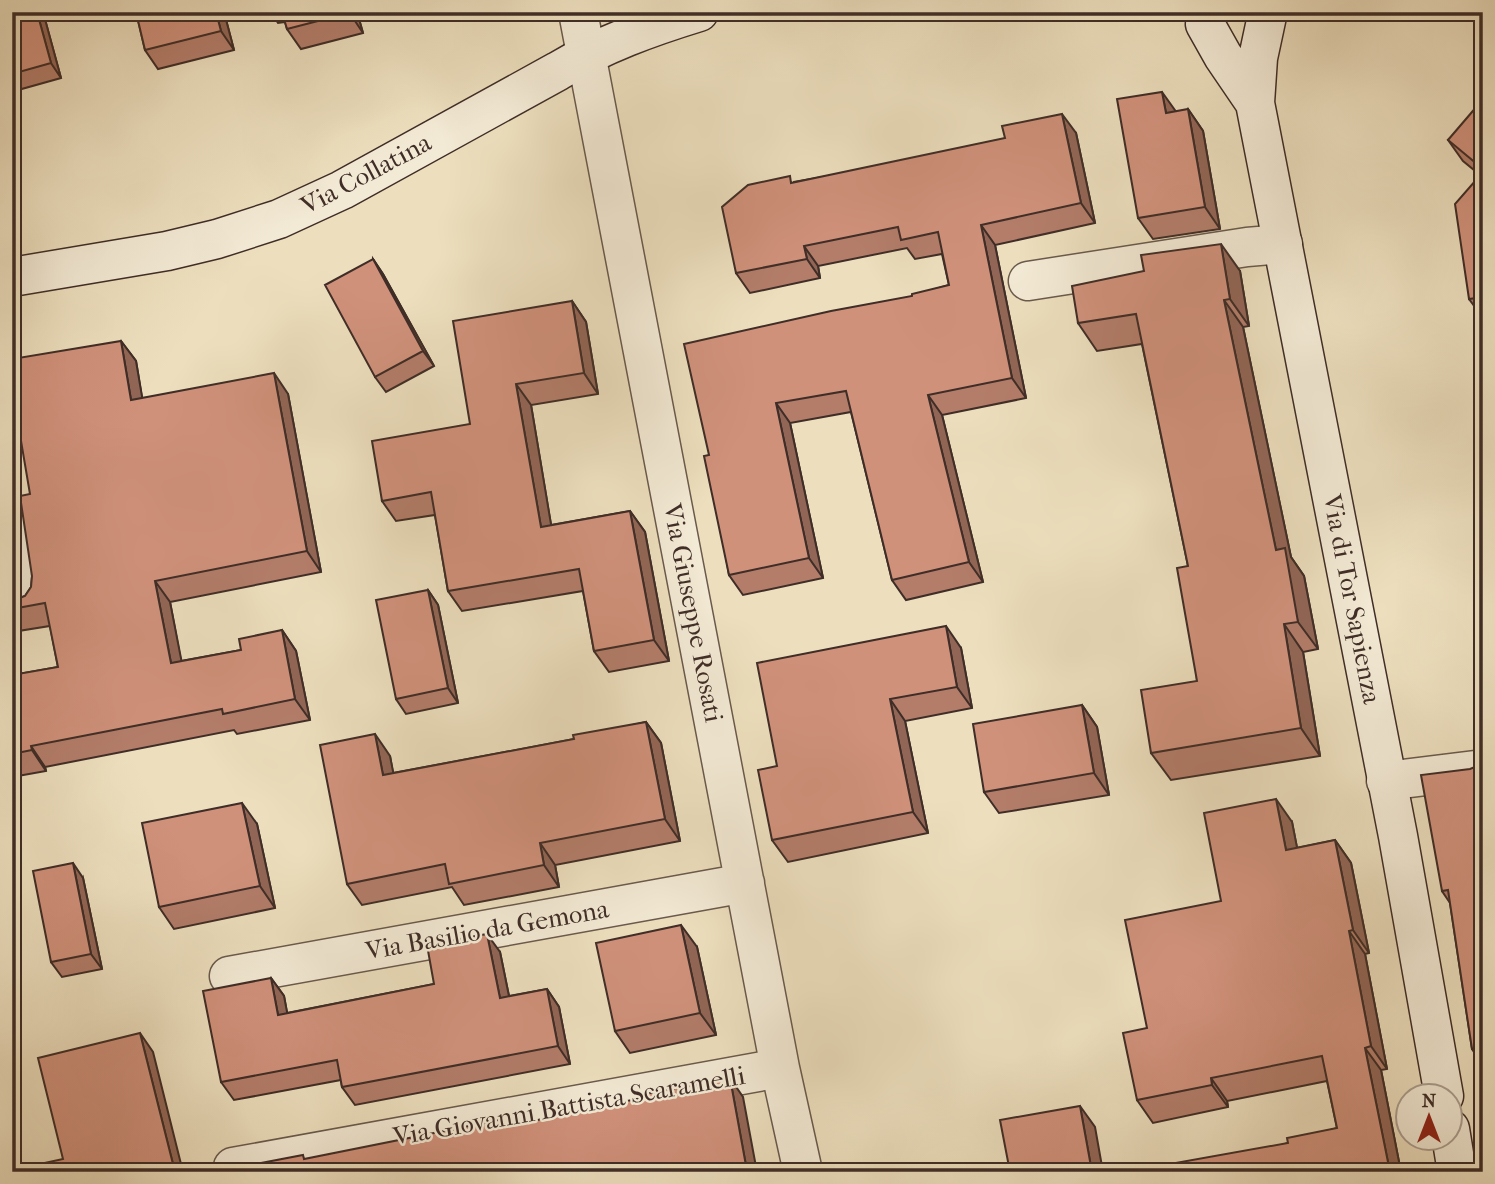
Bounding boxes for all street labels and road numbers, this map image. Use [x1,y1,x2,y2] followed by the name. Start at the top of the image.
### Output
[295,126,437,222] street label: Via Collatina
[1316,491,1388,707] street label: Via di Tor Sapienza
[656,500,729,725] street label: Via Giuseppe Rosati
[362,893,612,967] street label: Via Basilio da Gemona
[390,1060,748,1152] street label: Via Giovanni Battista Scaramelli

